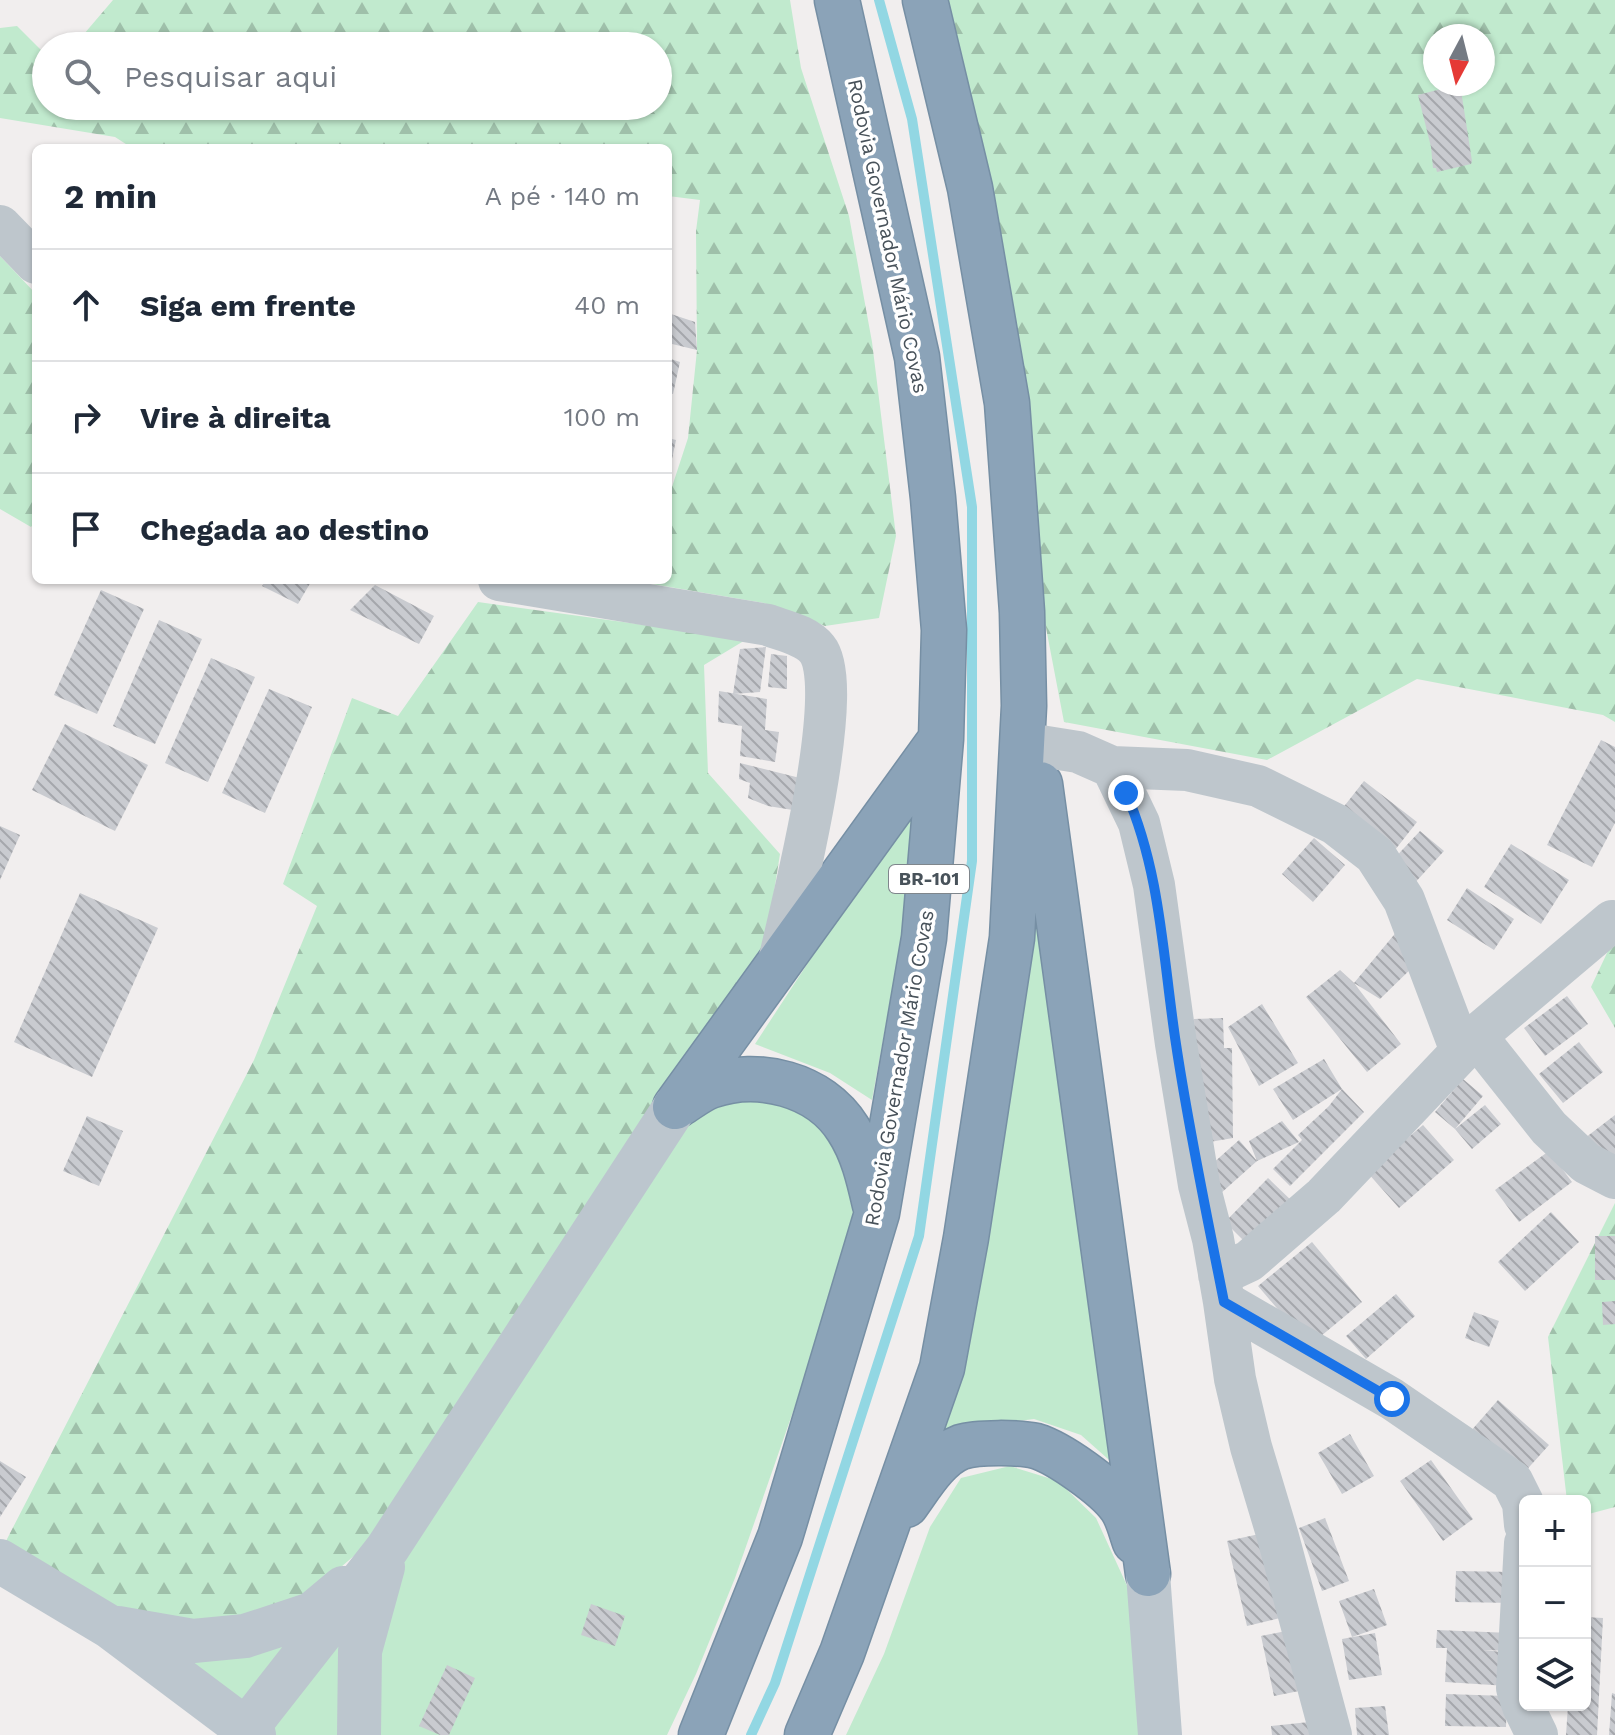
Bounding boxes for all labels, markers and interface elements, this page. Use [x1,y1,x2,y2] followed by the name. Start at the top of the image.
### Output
[1423,24,1495,96] north arrow
[32,32,672,120] search box
[60,54,104,98] icon: search
[124,59,337,94] text: Pesquisar aqui
[843,77,933,395] street label: Rodovia Governador Mário Covas
[64,176,157,216] text: 2 min
[485,181,640,211] text: A pé · 140 m
[64,283,108,327] icon: ahead
[140,288,356,323] text: Siga em frente
[574,290,640,320] text: 40 m
[64,395,108,439] icon: right
[140,400,331,435] text: Vire à direita
[564,402,640,432] text: 100 m
[64,507,108,551] icon: arrive
[140,512,429,547] text: Chegada ao destino
[1108,775,1144,811] route end
[889,865,969,893] road number: BR-101
[859,908,939,1228] street label: Rodovia Governador Mário Covas
[1374,1381,1410,1417] route start
[1519,1495,1591,1711] map controls
[1519,1495,1591,1567] button: +
[1519,1567,1591,1639] button: −
[1519,1639,1591,1711] button: layers

